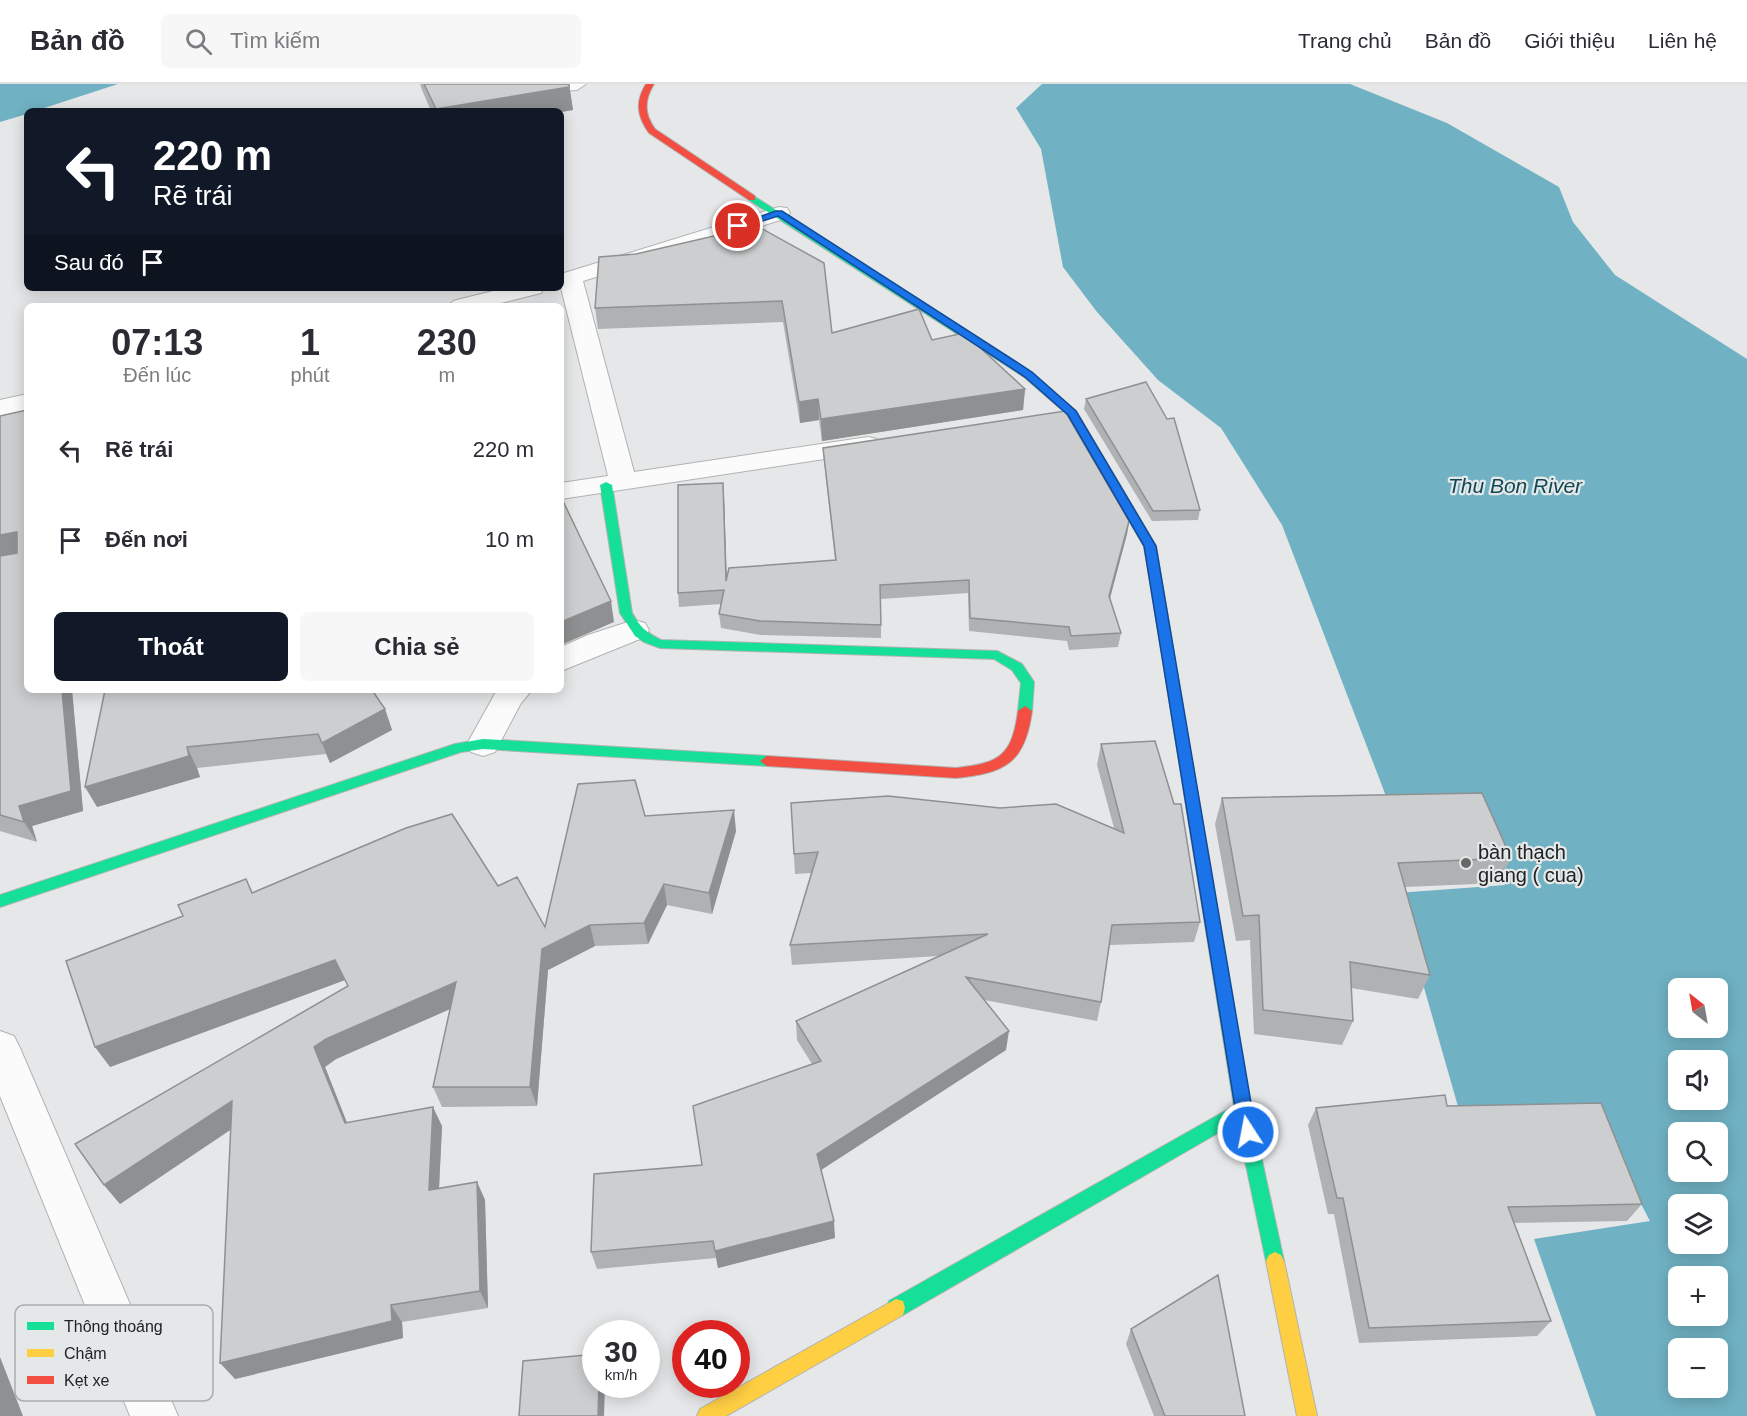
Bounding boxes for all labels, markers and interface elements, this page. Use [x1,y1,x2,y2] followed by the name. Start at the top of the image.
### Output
[161,14,581,68] search box
[30,25,125,56] text: Bản đồ
[182,25,215,58] icon: search
[230,28,320,53] text: Tìm kiếm
[1298,29,1392,52] text: Trang chủ
[1425,29,1491,52] text: Bản đồ
[1524,29,1615,52] text: Giới thiệu
[1648,29,1717,52] text: Liên hệ
[54,132,132,210] icon: left
[153,132,272,179] text: 220 m
[153,181,233,211] text: Rẽ trái
[712,200,763,251] pin
[721,209,754,242] icon: arrive
[136,246,169,279] icon: arrive
[54,250,124,275] text: Sau đó
[111,322,203,363] text: 07:13
[300,322,320,363] text: 1
[417,322,477,363] text: 230
[123,364,191,386] text: Đến lúc
[291,364,329,386] text: phút
[438,364,455,386] text: m
[54,434,87,467] icon: left
[105,437,173,462] text: Rẽ trái
[473,437,534,462] text: 220 m
[1448,474,1583,497] water label: Thu Bon River
[54,524,87,557] icon: arrive
[105,527,188,552] text: Đến nơi
[485,527,534,552] text: 10 m
[54,612,288,681] button: Thoát
[300,612,534,681] button: Chia sẻ
[1478,841,1584,886] place label: bàn thạch giang ( cua)
[1459,856,1473,870] marker: bàn thạch giang ( cua)
[1668,978,1728,1038] north arrow
[1668,978,1728,1398] map controls
[1668,1050,1728,1110] button: sound
[1216,1100,1280,1164] position arrow
[1668,1122,1728,1182] button: search
[1668,1194,1728,1254] button: layers
[1668,1266,1728,1326] button: +
[15,1305,213,1401] legend
[64,1318,163,1335] text: Thông thoáng
[672,1320,750,1398] speed limit sign: 40
[604,1335,638,1368] text: 30
[1668,1338,1728,1398] button: −
[64,1345,107,1362] text: Chậm
[605,1366,637,1383] text: km/h
[64,1372,109,1389] text: Kẹt xe

